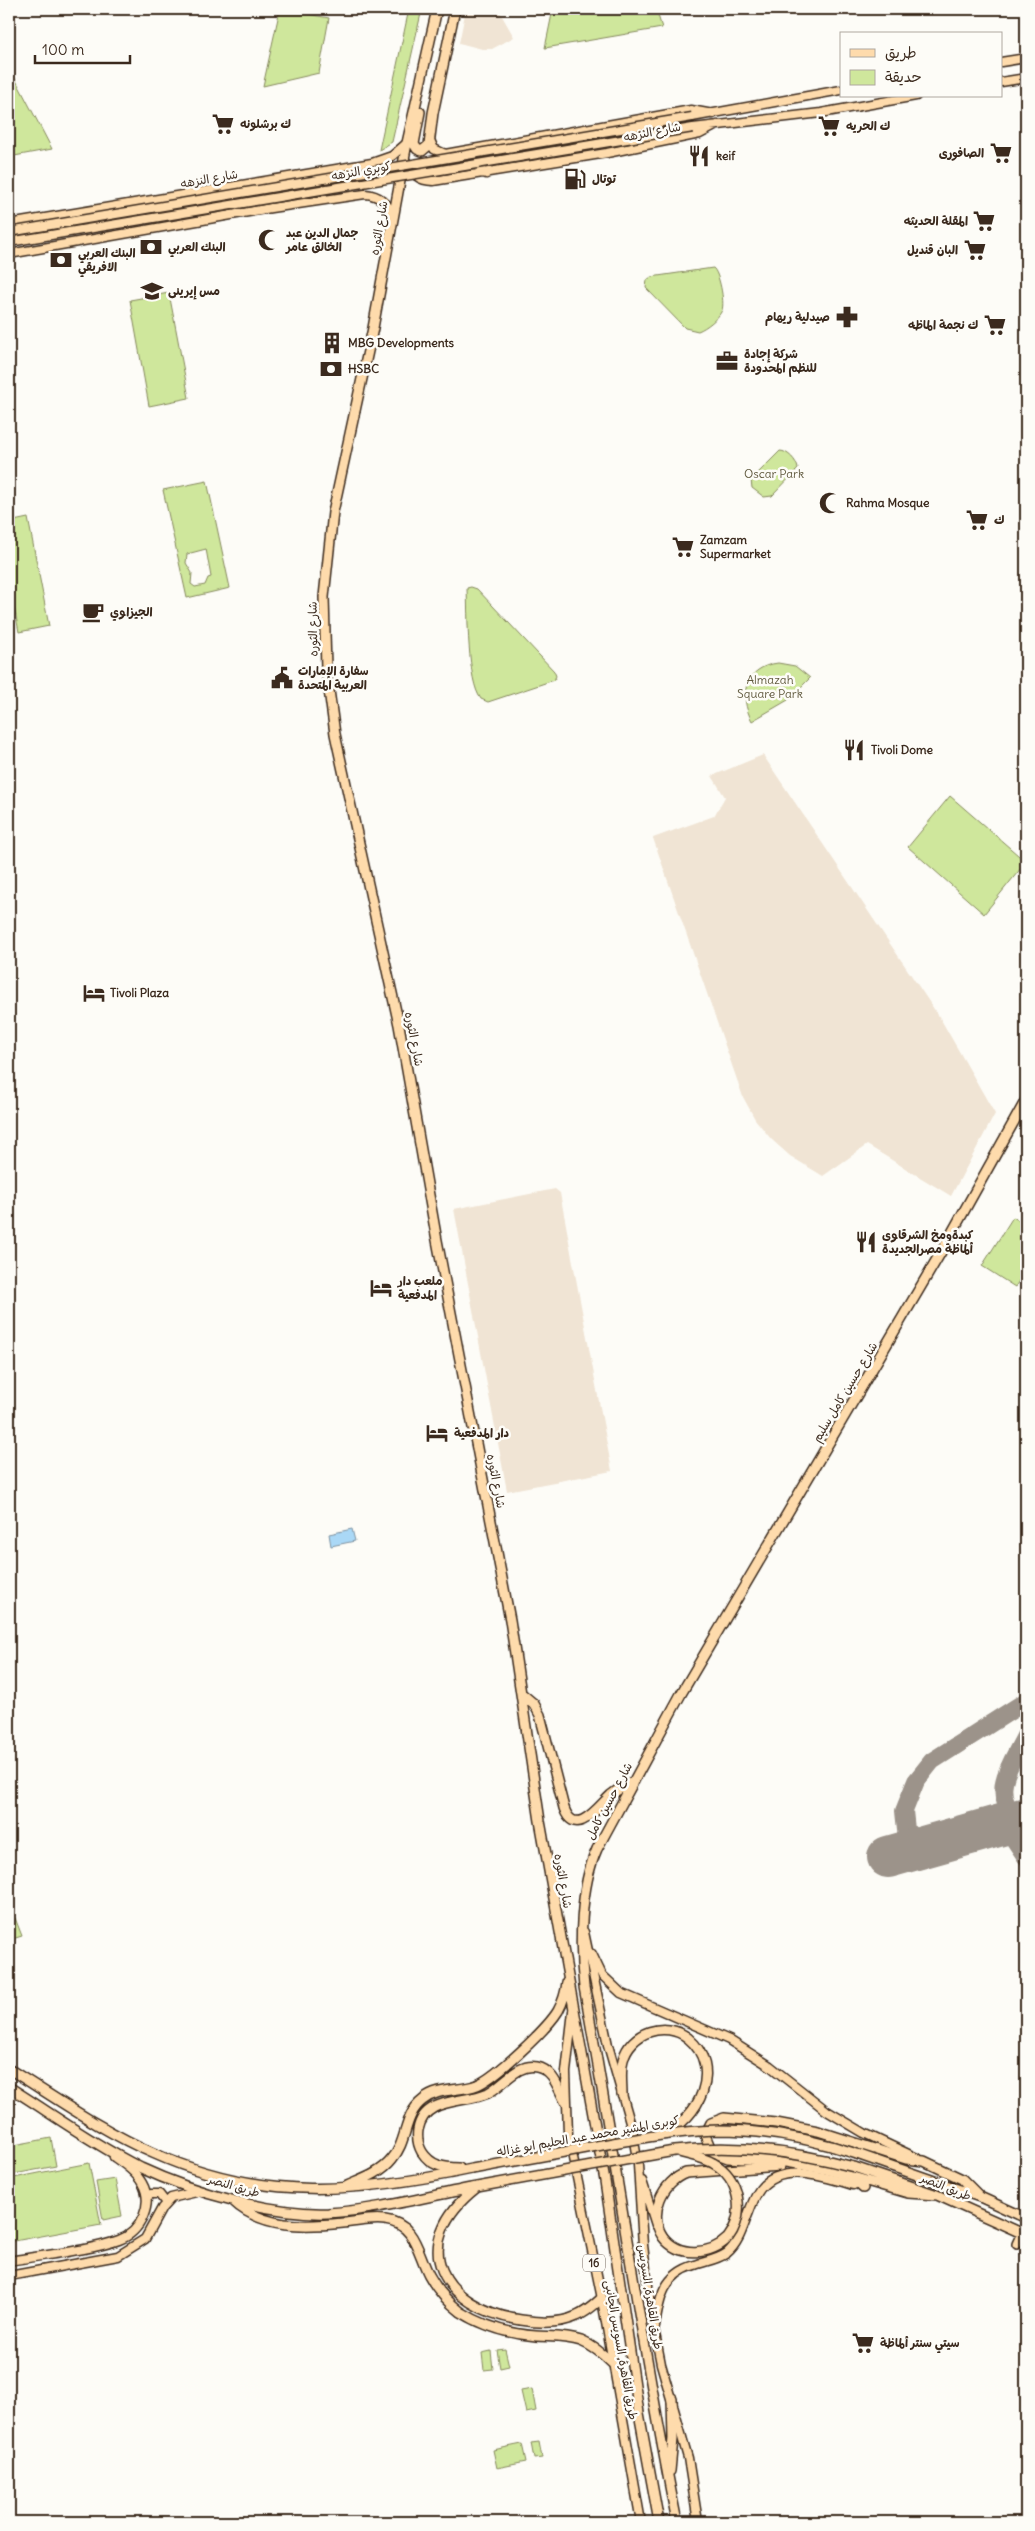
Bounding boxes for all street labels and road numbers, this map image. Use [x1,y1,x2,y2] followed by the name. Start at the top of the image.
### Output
[622,119,682,146] street label: شارع النزهه
[330,158,392,185] street label: كوبري النزهه
[179,166,239,193] street label: شارع النزهه
[366,199,393,257] street label: شارع الثوره
[305,601,322,657] street label: شارع الثوره
[400,1010,427,1068] street label: شارع الثوره
[809,1339,882,1446] street label: شارع حسين كامل سليم
[482,1452,509,1510] street label: شارع الثوره
[582,1760,637,1843] street label: شارع حسين كامل
[549,1852,576,1910] street label: شارع الثوره
[495,2112,681,2161] street label: كوبرى المشير محمد عبد الحليم ابو غزاله
[918,2169,974,2203] street label: طريق النصر
[206,2171,262,2200] street label: طريق النصر
[634,2243,666,2351] street label: طريق القاهرة, السويس
[583,2254,605,2272] road number: 16
[601,2279,641,2421] street label: طريق القاهرة, السويس الجانبى

